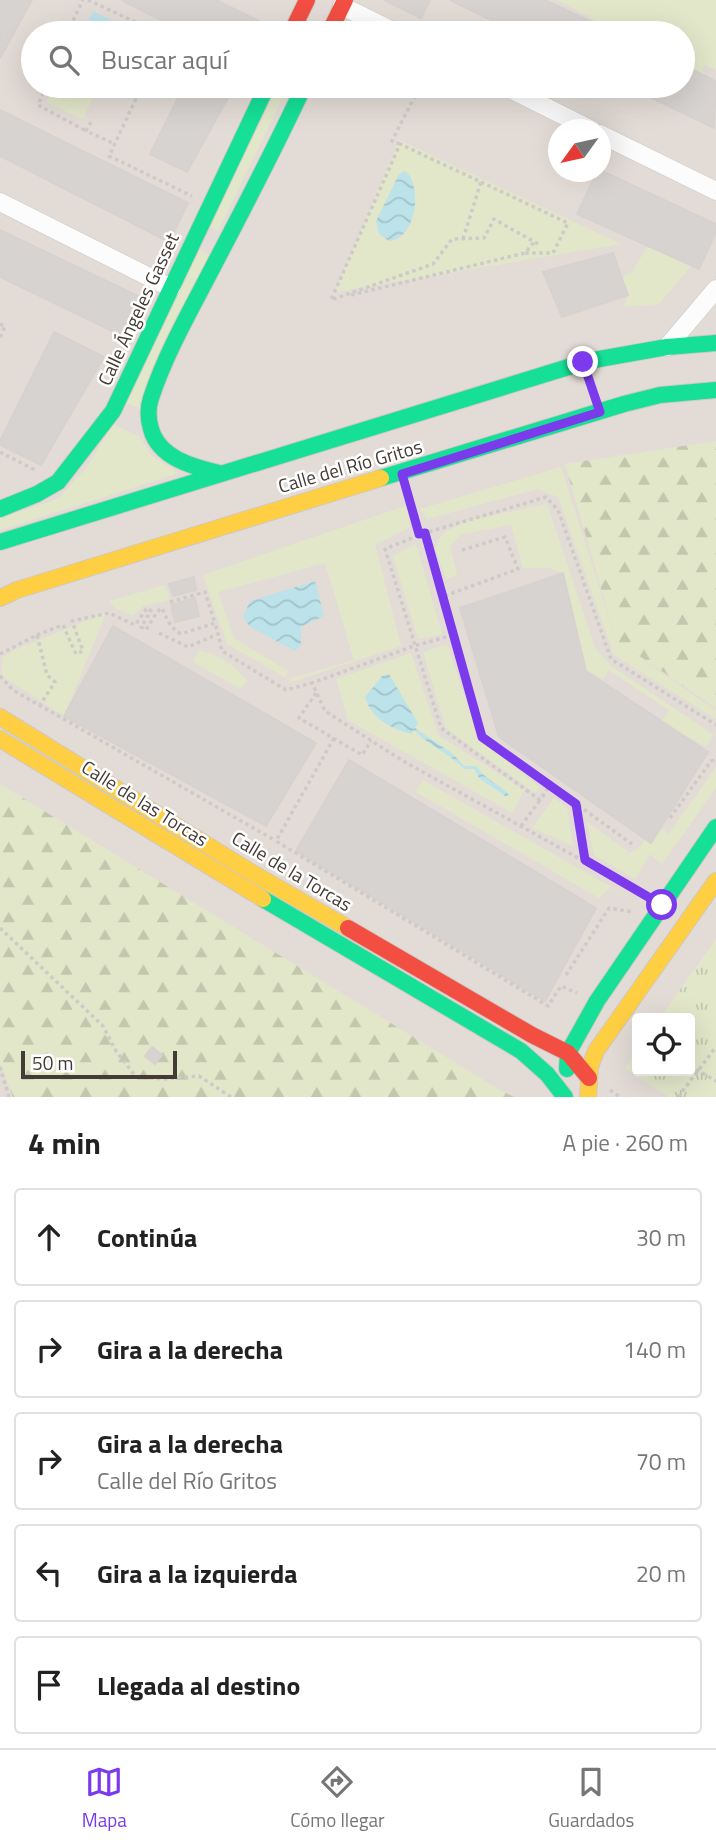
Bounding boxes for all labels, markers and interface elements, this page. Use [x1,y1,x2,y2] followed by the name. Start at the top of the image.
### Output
[21,21,695,98] search box
[101,40,228,79] text: Buscar aquí
[45,41,83,79] icon: search
[548,119,611,182] north arrow
[89,227,186,390] street label: Calle Ángeles Gasset
[567,346,598,377] route end
[274,431,425,500] street label: Calle del Río Gritos
[76,752,214,853] street label: Calle de las Torcas
[227,823,358,918] street label: Calle de la Torcas
[646,889,677,920] route start
[632,1013,695,1076] map controls
[632,1013,695,1076] button: locate
[21,1048,177,1080] scale bar
[32,1048,73,1077] text: 50 m
[28,1120,101,1166] text: 4 min
[562,1125,688,1160] text: A pie · 260 m
[30,1218,68,1256] icon: ahead
[97,1218,197,1257] text: Continúa
[636,1220,686,1255] text: 30 m
[30,1330,68,1368] icon: right
[97,1330,283,1369] text: Gira a la derecha
[623,1332,686,1367] text: 140 m
[97,1424,283,1463] text: Gira a la derecha
[30,1442,68,1480] icon: right
[636,1444,686,1479] text: 70 m
[97,1463,277,1498] text: Calle del Río Gritos
[30,1554,68,1592] icon: left
[97,1554,298,1593] text: Gira a la izquierda
[636,1556,686,1591] text: 20 m
[30,1666,68,1704] icon: arrive
[97,1666,300,1705] text: Llegada al destino
[82,1763,127,1834] tab: Mapa
[290,1763,385,1834] tab: Cómo llegar
[548,1763,634,1834] tab: Guardados

